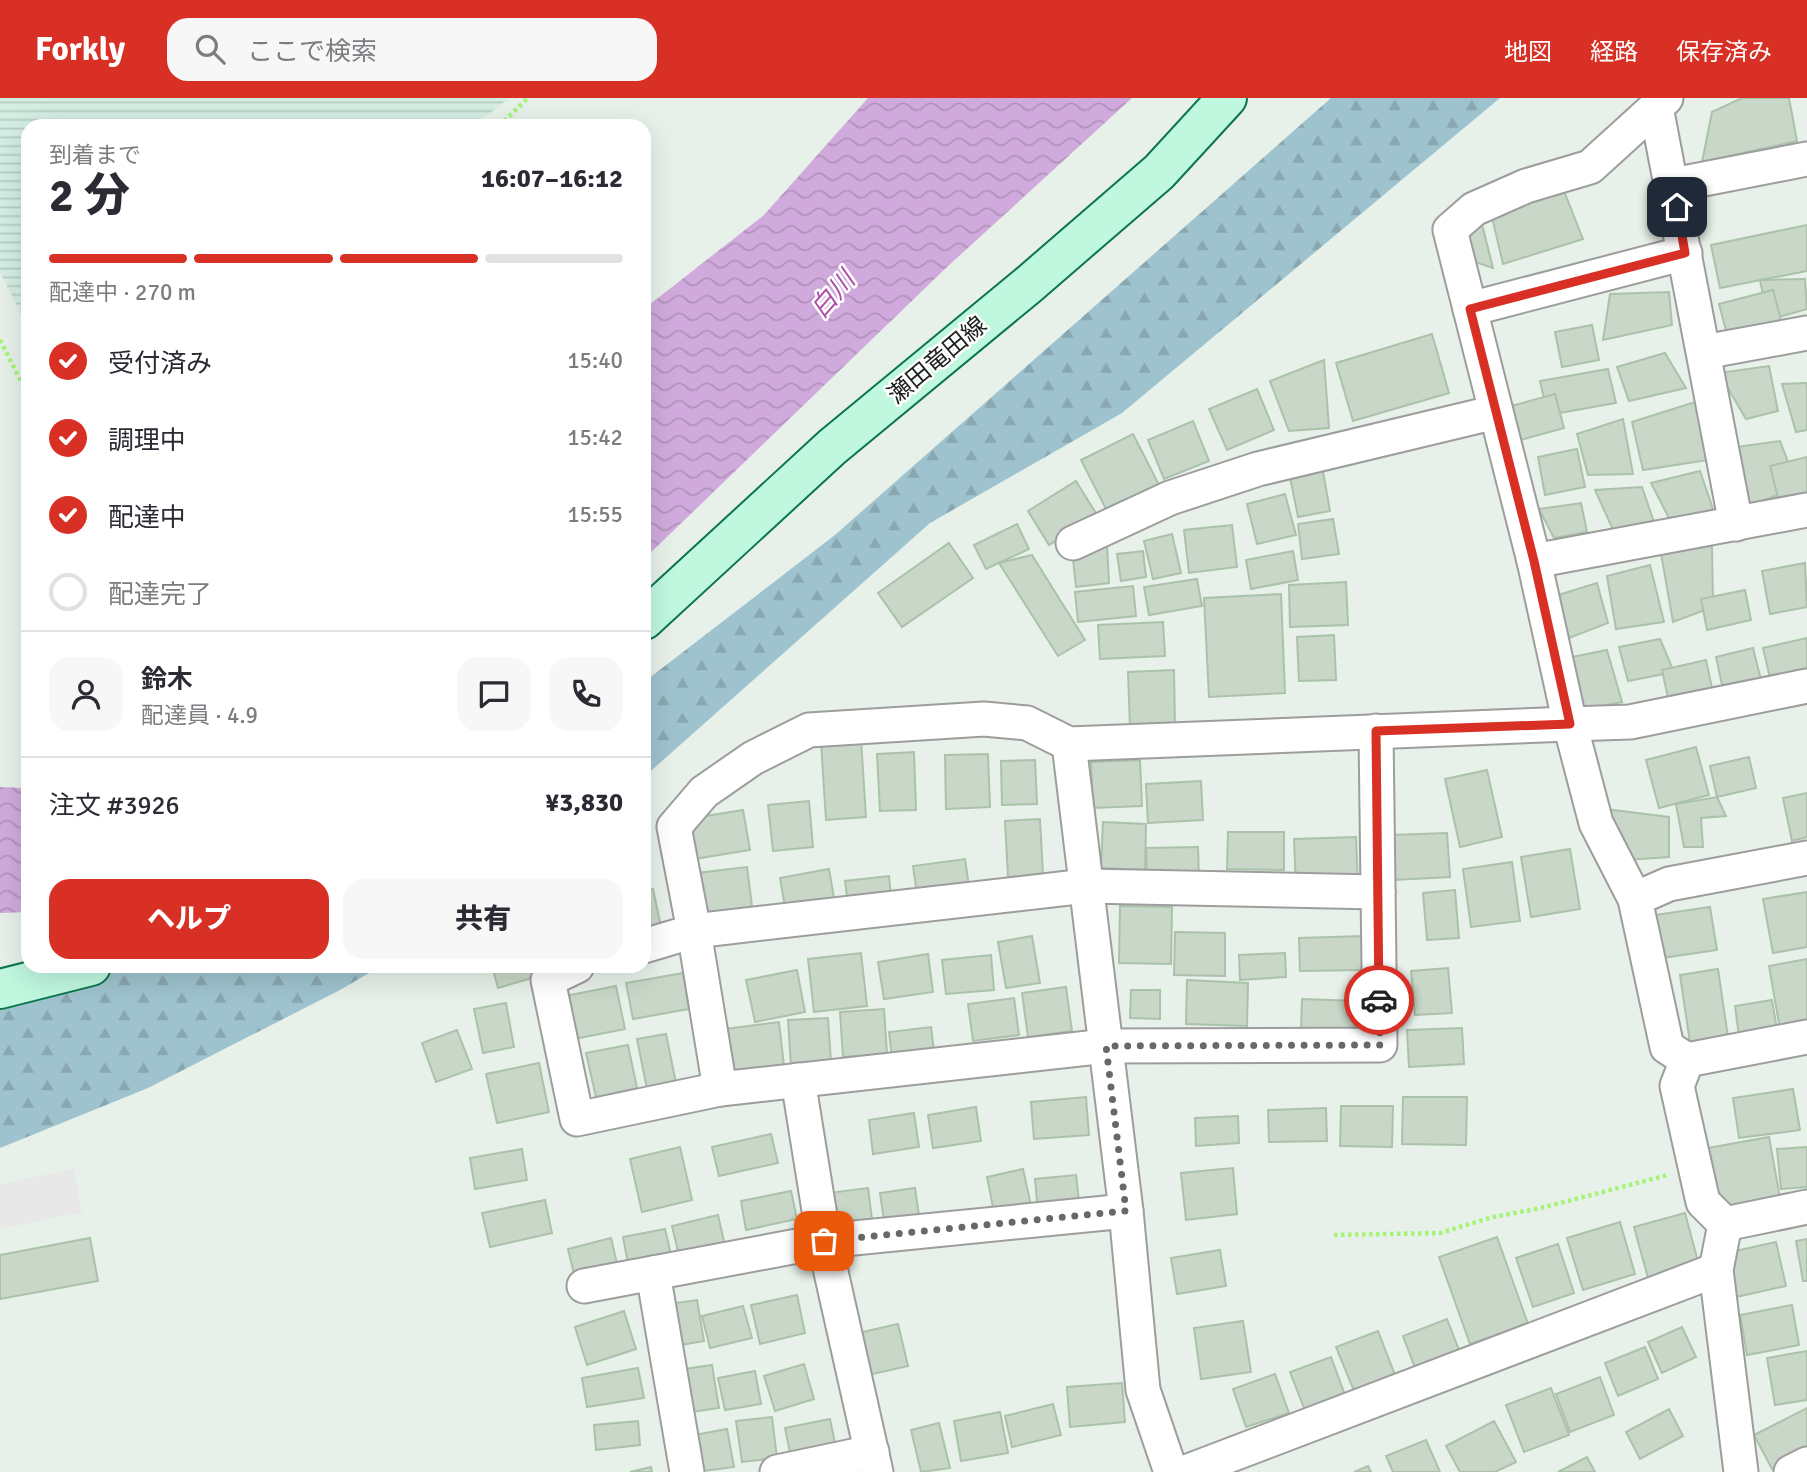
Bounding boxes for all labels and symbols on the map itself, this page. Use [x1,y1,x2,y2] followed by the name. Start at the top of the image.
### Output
[1647,177,1707,237] pin
[804,263,864,325] water label: 白川
[881,310,993,410] street label: 瀬田竜田線
[1344,965,1414,1035] courier
[794,1211,854,1271] pin

